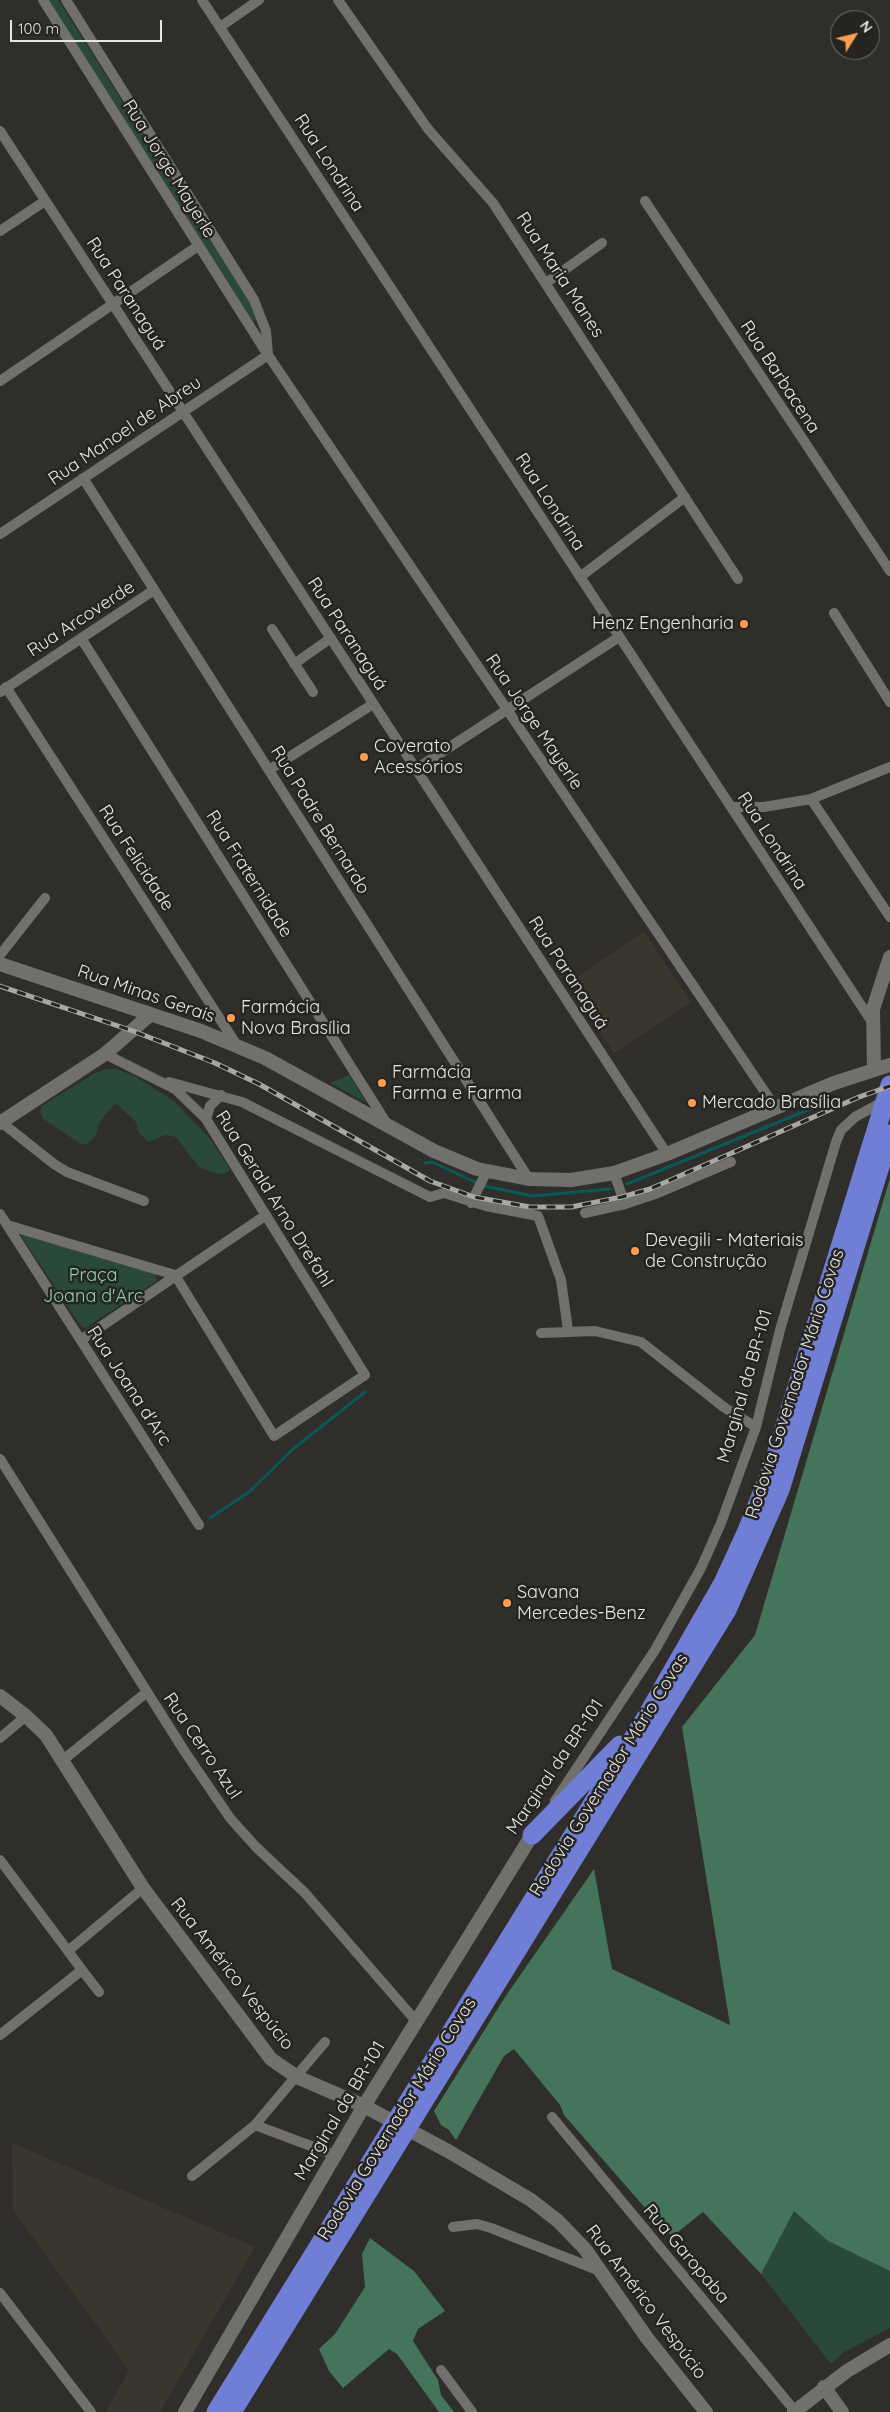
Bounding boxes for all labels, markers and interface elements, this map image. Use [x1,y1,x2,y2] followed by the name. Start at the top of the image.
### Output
[12,10,165,42] scale bar
[830,10,880,60] north arrow
[856,17,877,36] text: N
[18,19,59,38] text: 100 m
[118,96,220,242] street label: Rua Jorge Mayerle
[289,110,369,216] street label: Rua Londrina
[511,208,609,342] street label: Rua Maria Manes
[81,233,171,355] street label: Rua Paranaguá
[736,317,824,437] street label: Rua Barbacena
[44,372,206,490] street label: Rua Manoel de Abreu
[510,449,590,555] street label: Rua Londrina
[302,573,392,695] street label: Rua Paranaguá
[23,576,139,662] street label: Rua Arcoverde
[592,613,734,635] place label: Henz Engenharia
[738,618,750,630] marker: Henz Engenharia
[481,650,587,794] street label: Rua Jorge Mayerle
[374,736,463,779] place label: Coverato Acessórios
[266,742,374,898] street label: Rua Padre Bernardo
[358,751,370,763] marker: Coverato Acessórios
[732,788,812,894] street label: Rua Londrina
[94,801,178,915] street label: Rua Felicidade
[201,806,297,942] street label: Rua Fraternidade
[523,912,613,1034] street label: Rua Paranaguá
[74,960,218,1028] street label: Rua Minas Gerais
[241,997,351,1040] place label: Farmácia Nova Brasília
[225,1012,237,1024] marker: Farmácia Nova Brasília
[392,1062,522,1104] place label: Farmácia Farma e Farma
[376,1077,388,1089] marker: Farmácia Farma e Farma
[702,1092,841,1114] place label: Mercado Brasília
[686,1097,698,1109] marker: Mercado Brasília
[211,1107,337,1291] street label: Rua Gerald Arno Drefahl
[645,1230,804,1272] place label: Devegili - Materiais de Construção
[629,1245,641,1257] marker: Devegili - Materiais de Construção
[741,1246,849,1522] street label: Rodovia Governador Mário Covas
[43,1265,143,1308] park label: Praça Joana d'Arc
[713,1307,777,1465] street label: Marginal da BR-101
[82,1322,176,1450] street label: Rua Joana d'Arc
[517,1582,646,1625] place label: Savana Mercedes-Benz
[501,1597,513,1609] marker: Savana Mercedes-Benz
[525,1650,693,1900] street label: Rodovia Governador Mário Covas
[158,1689,246,1803] street label: Rua Cerro Azul
[502,1695,608,1839] street label: Marginal da BR-101
[166,1894,298,2054] street label: Rua Américo Vespúcio
[313,1994,481,2244] street label: Rodovia Governador Mário Covas
[290,2037,390,2185] street label: Marginal da BR-101
[638,2200,734,2308] street label: Rua Garopaba
[581,2221,711,2383] street label: Rua Américo Vespúcio

